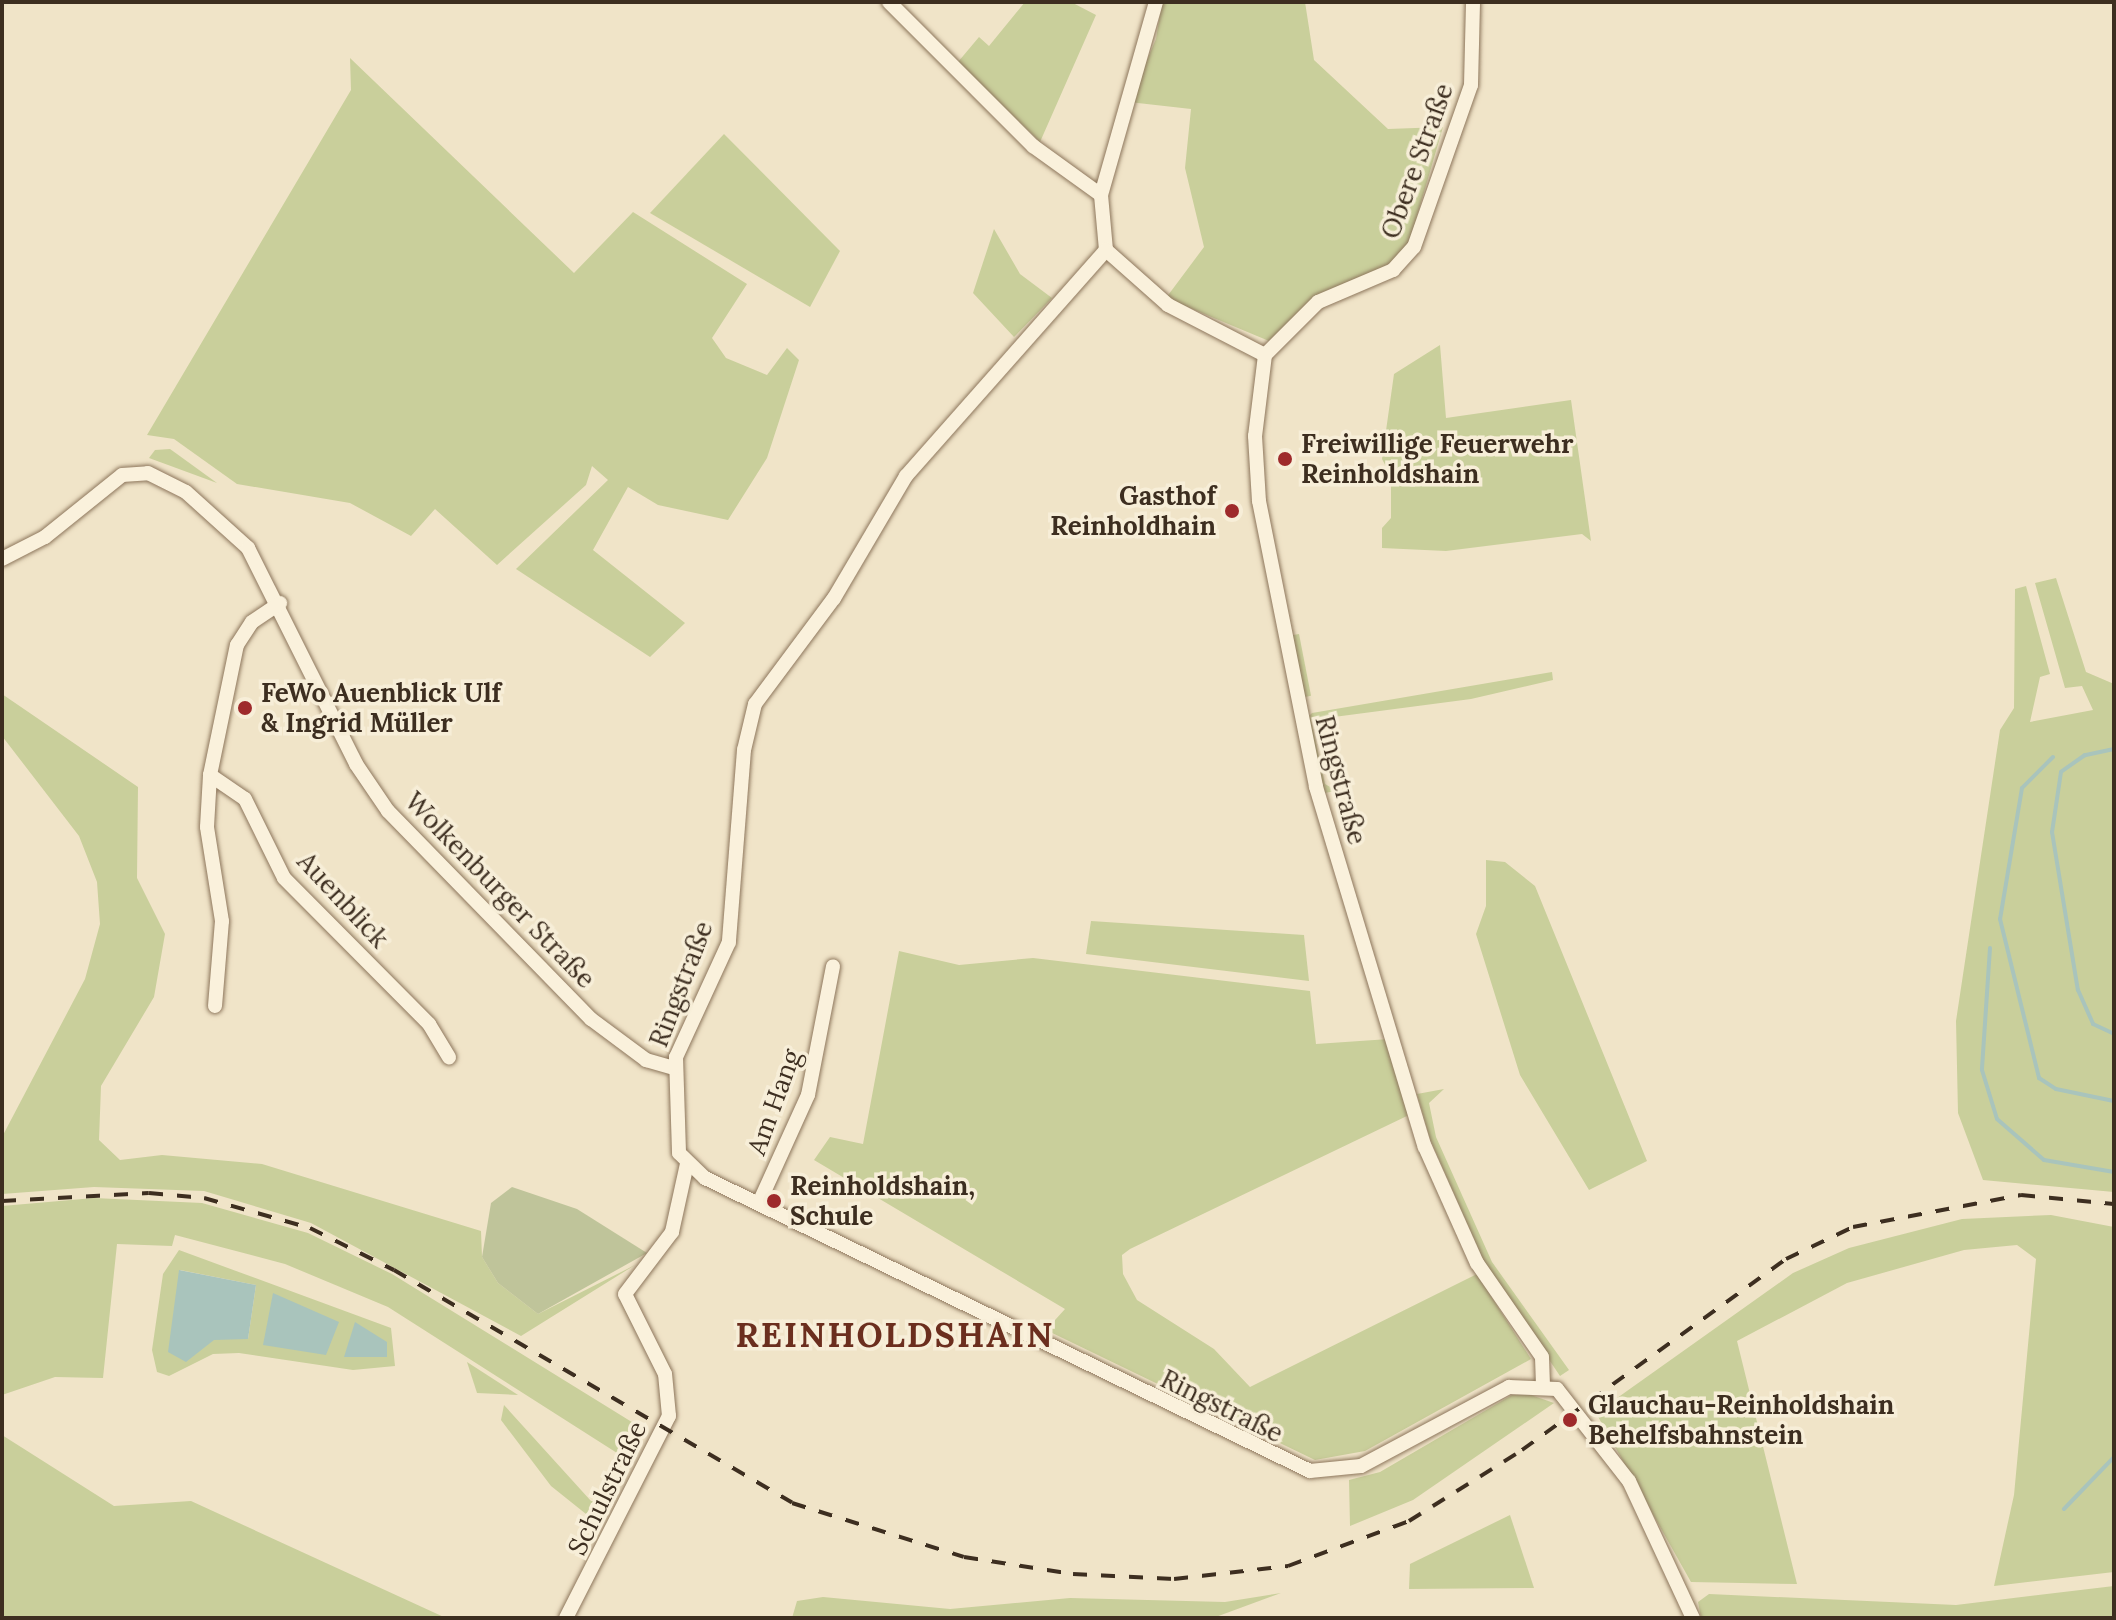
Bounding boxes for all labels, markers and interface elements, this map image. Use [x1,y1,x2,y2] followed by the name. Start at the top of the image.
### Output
[1374,79,1460,243] street label: Obere Straße
[1301,428,1573,490] place label: Freiwillige Feuerwehr Reinholdshain
[1276,450,1294,468] marker: Freiwillige Feuerwehr Reinholdshain
[1050,480,1216,542] place label: Gasthof Reinholdhain
[1223,502,1241,520] marker: Gasthof Reinholdhain
[261,677,501,738] place label: FeWo Auenblick Ulf & Ingrid Müller
[236,699,254,717] marker: FeWo Auenblick Ulf & Ingrid Müller
[1309,712,1373,848] street label: Ringstraße
[398,786,602,994] street label: Wolkenburger Straße
[291,846,395,954] street label: Auenblick
[643,917,719,1051] street label: Ringstraße
[741,1045,807,1159] street label: Am Hang
[790,1170,975,1232] place label: Reinholdshain, Schule
[765,1192,783,1210] marker: Reinholdshain, Schule
[735,1315,1055,1355] district label: REINHOLDSHAIN
[1156,1363,1288,1449] street label: Ringstraße
[1588,1389,1894,1450] place label: Glauchau-Reinholdshain Behelfsbahnstein
[1559,1409,1581,1431] marker: Glauchau-Reinholdshain Behelfsbahnstein
[561,1416,653,1560] street label: Schulstraße

